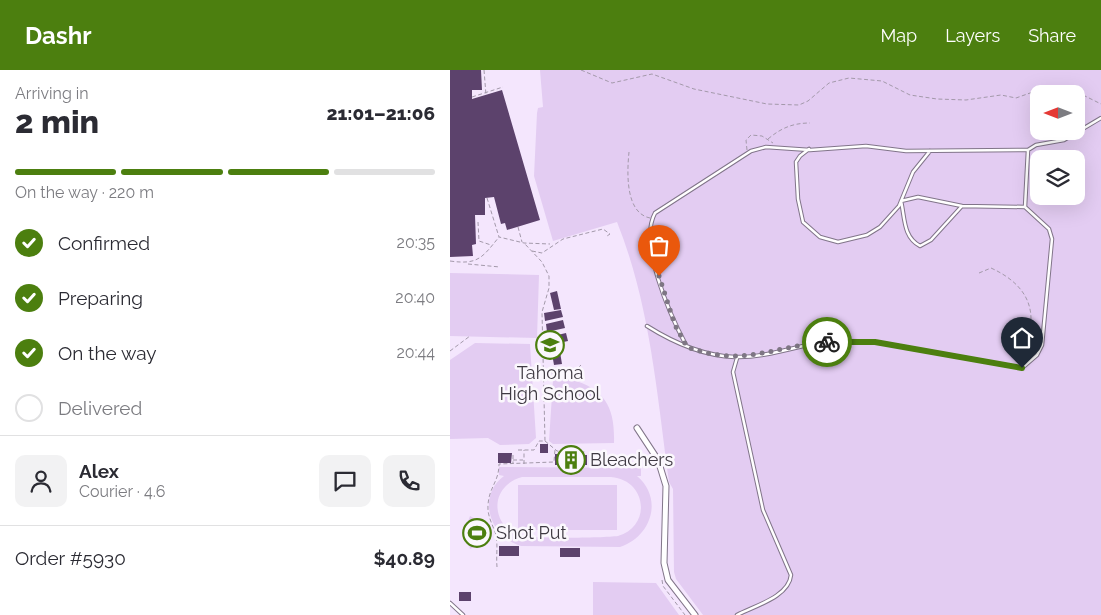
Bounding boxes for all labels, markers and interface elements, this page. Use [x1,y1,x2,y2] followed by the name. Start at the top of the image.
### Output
[25,21,91,50] text: Dashr
[881,25,917,46] text: Map
[945,25,1000,46] text: Layers
[1028,25,1076,46] text: Share
[15,84,89,103] text: Arriving in
[1030,85,1085,140] north arrow
[1030,85,1085,205] map controls
[327,102,435,124] text: 21:01–21:06
[15,103,99,140] text: 2 min
[1030,150,1085,205] button: layers
[15,183,154,202] text: On the way · 220 m
[638,225,680,276] pin
[15,229,43,257] icon: check
[58,232,150,254] text: Confirmed
[645,232,673,260] icon: bag
[397,233,435,252] text: 20:35
[15,284,43,312] icon: check
[58,287,143,309] text: Preparing
[395,288,435,307] text: 20:40
[802,317,852,367] courier
[1001,317,1043,368] pin
[1008,324,1036,352] icon: home
[813,328,841,356] icon: bike
[535,330,565,360] school or university icon: Tahoma High School
[15,339,43,367] icon: check
[58,342,157,364] text: On the way
[396,343,435,362] text: 20:44
[499,362,601,404] place label: Tahoma High School
[58,397,142,419] text: Delivered
[556,445,586,475] building icon: Bleachers
[590,449,674,470] place label: Bleachers
[15,455,67,507] button: person
[319,455,371,507] button: chat
[383,455,435,507] button: phone
[79,460,119,482] text: Alex
[79,482,165,501] text: Courier · 4.6
[462,518,492,548] sports icon: Shot Put
[496,522,567,543] place label: Shot Put
[15,547,126,569] text: Order #5930
[373,547,435,569] text: $40.89

